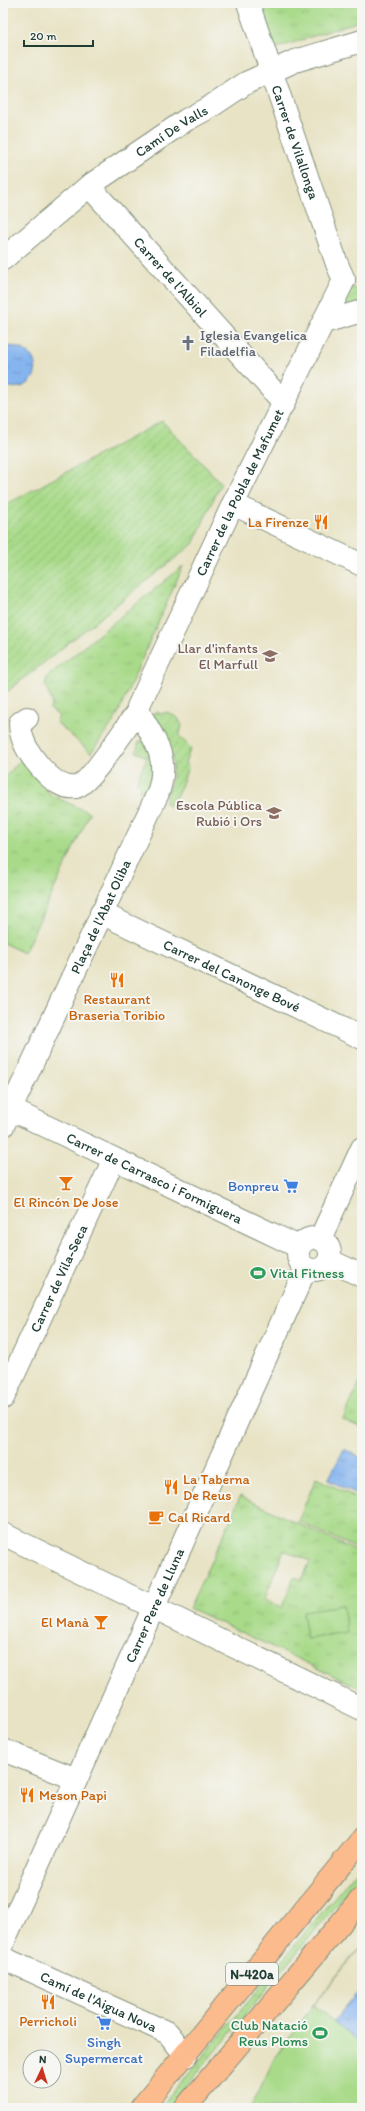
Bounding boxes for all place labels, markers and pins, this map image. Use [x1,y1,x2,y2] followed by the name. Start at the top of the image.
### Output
[200,327,308,360] place label: Iglesia Evangelica Filadelfia
[179,334,197,352] church icon: Iglesia Evangelica Filadelfia
[312,513,330,531] restaurant icon: La Firenze
[248,514,309,531] place label: La Firenze
[178,640,258,673] place label: Llar d'infants El Marfull
[261,647,279,665] school or university icon: Llar d'infants El Marfull
[176,797,263,830] place label: Escola Pública Rubió i Ors
[265,804,283,822] school or university icon: Escola Pública Rubió i Ors
[108,971,126,989] restaurant icon: Restaurant Braseria Toribio
[69,991,165,1024] place label: Restaurant Braseria Toribio
[57,1174,75,1192] bar icon: El Rincón De Jose
[282,1177,300,1195] supermarket icon: Bonpreu
[228,1178,279,1195] place label: Bonpreu
[14,1194,119,1211] place label: El Rincón De Jose
[249,1264,267,1282] sports icon: Vital Fitness
[270,1265,344,1282] place label: Vital Fitness
[183,1471,250,1504] place label: La Taberna De Reus
[162,1478,180,1496] restaurant icon: La Taberna De Reus
[147,1508,165,1526] cafe icon: Cal Ricard
[168,1509,231,1526] place label: Cal Ricard
[92,1613,110,1631] bar icon: El Manà
[41,1614,90,1631] place label: El Manà
[18,1786,36,1804] restaurant icon: Meson Papi
[39,1787,107,1804] place label: Meson Papi
[39,1993,57,2011] restaurant icon: Perricholi
[19,2013,77,2030] place label: Perricholi
[95,2014,113,2032] supermarket icon: Singh Supermercat
[231,2017,308,2050] place label: Club Natació Reus Ploms
[311,2024,329,2042] sports icon: Club Natació Reus Ploms
[65,2034,143,2067] place label: Singh Supermercat

